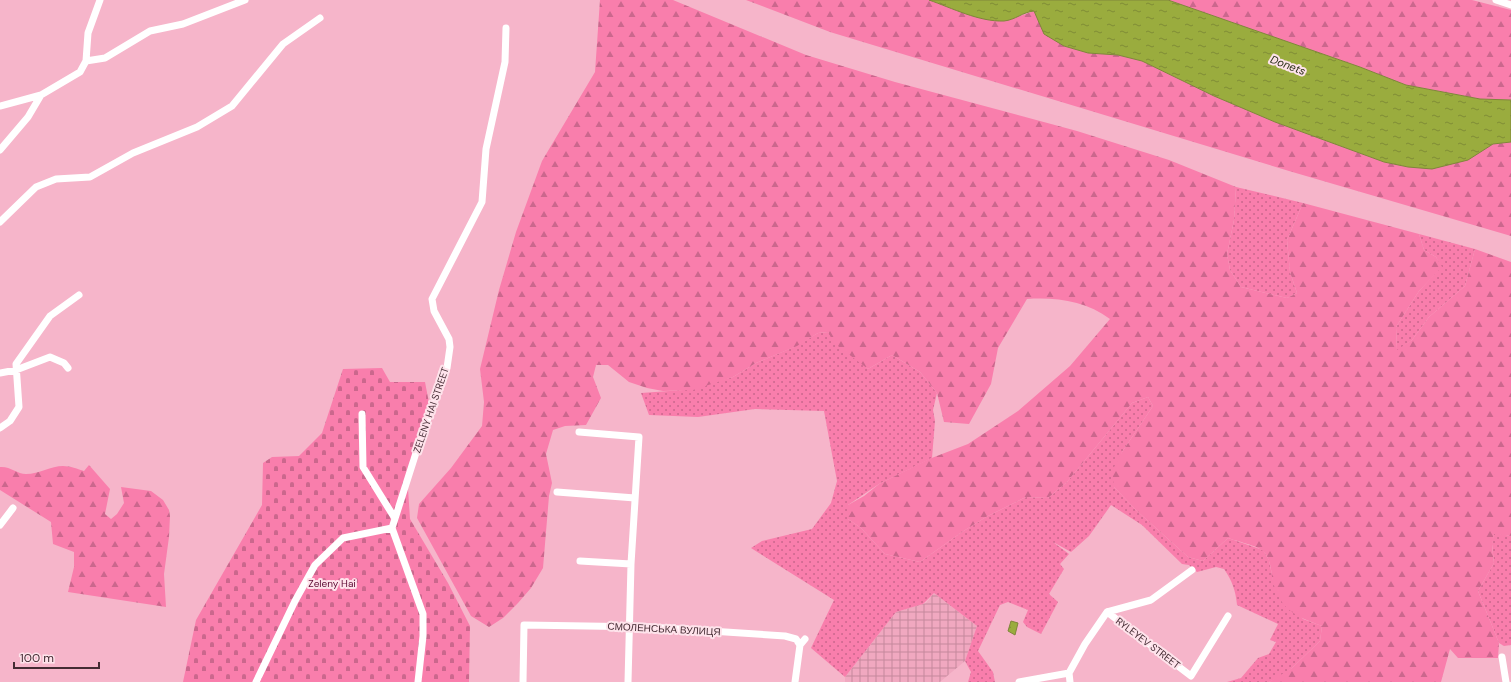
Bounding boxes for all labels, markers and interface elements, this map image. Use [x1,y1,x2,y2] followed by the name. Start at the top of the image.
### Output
[1268,52,1308,78] water label: Donets
[410,365,452,455] street label: ZELENY HAI STREET
[308,577,356,590] park label: Zeleny Hai
[1113,615,1183,672] street label: RYLEYEV STREET
[607,620,721,638] street label: СМОЛЕНСЬКА ВУЛИЦЯ
[14,644,99,670] scale bar
[20,650,54,666] text: 100 m

